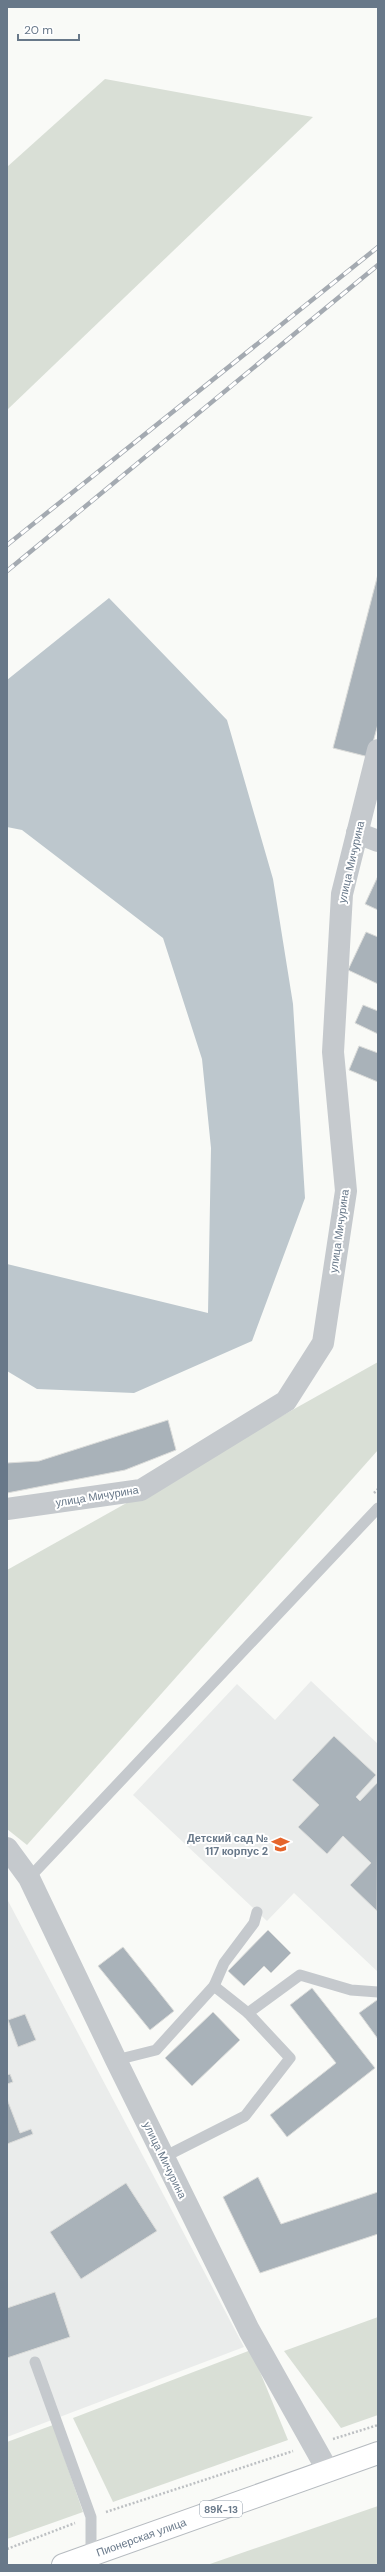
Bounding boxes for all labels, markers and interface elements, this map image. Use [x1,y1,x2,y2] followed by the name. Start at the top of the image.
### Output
[18,16,79,42] scale bar
[24,22,53,38] text: 20 m
[335,819,367,905] street label: улица Мичурина
[326,1188,352,1274] street label: улица Мичурина
[54,1482,140,1509] street label: улица Мичурина
[187,1831,268,1858] place label: Детский сад № 117 корпус 2
[271,1834,291,1854] school or university icon: Детский сад № 117 корпус 2
[140,2119,190,2202] street label: улица Мичурина
[200,2501,242,2517] road number: 89К-13
[94,2514,189,2560] street label: Пионерская улица

